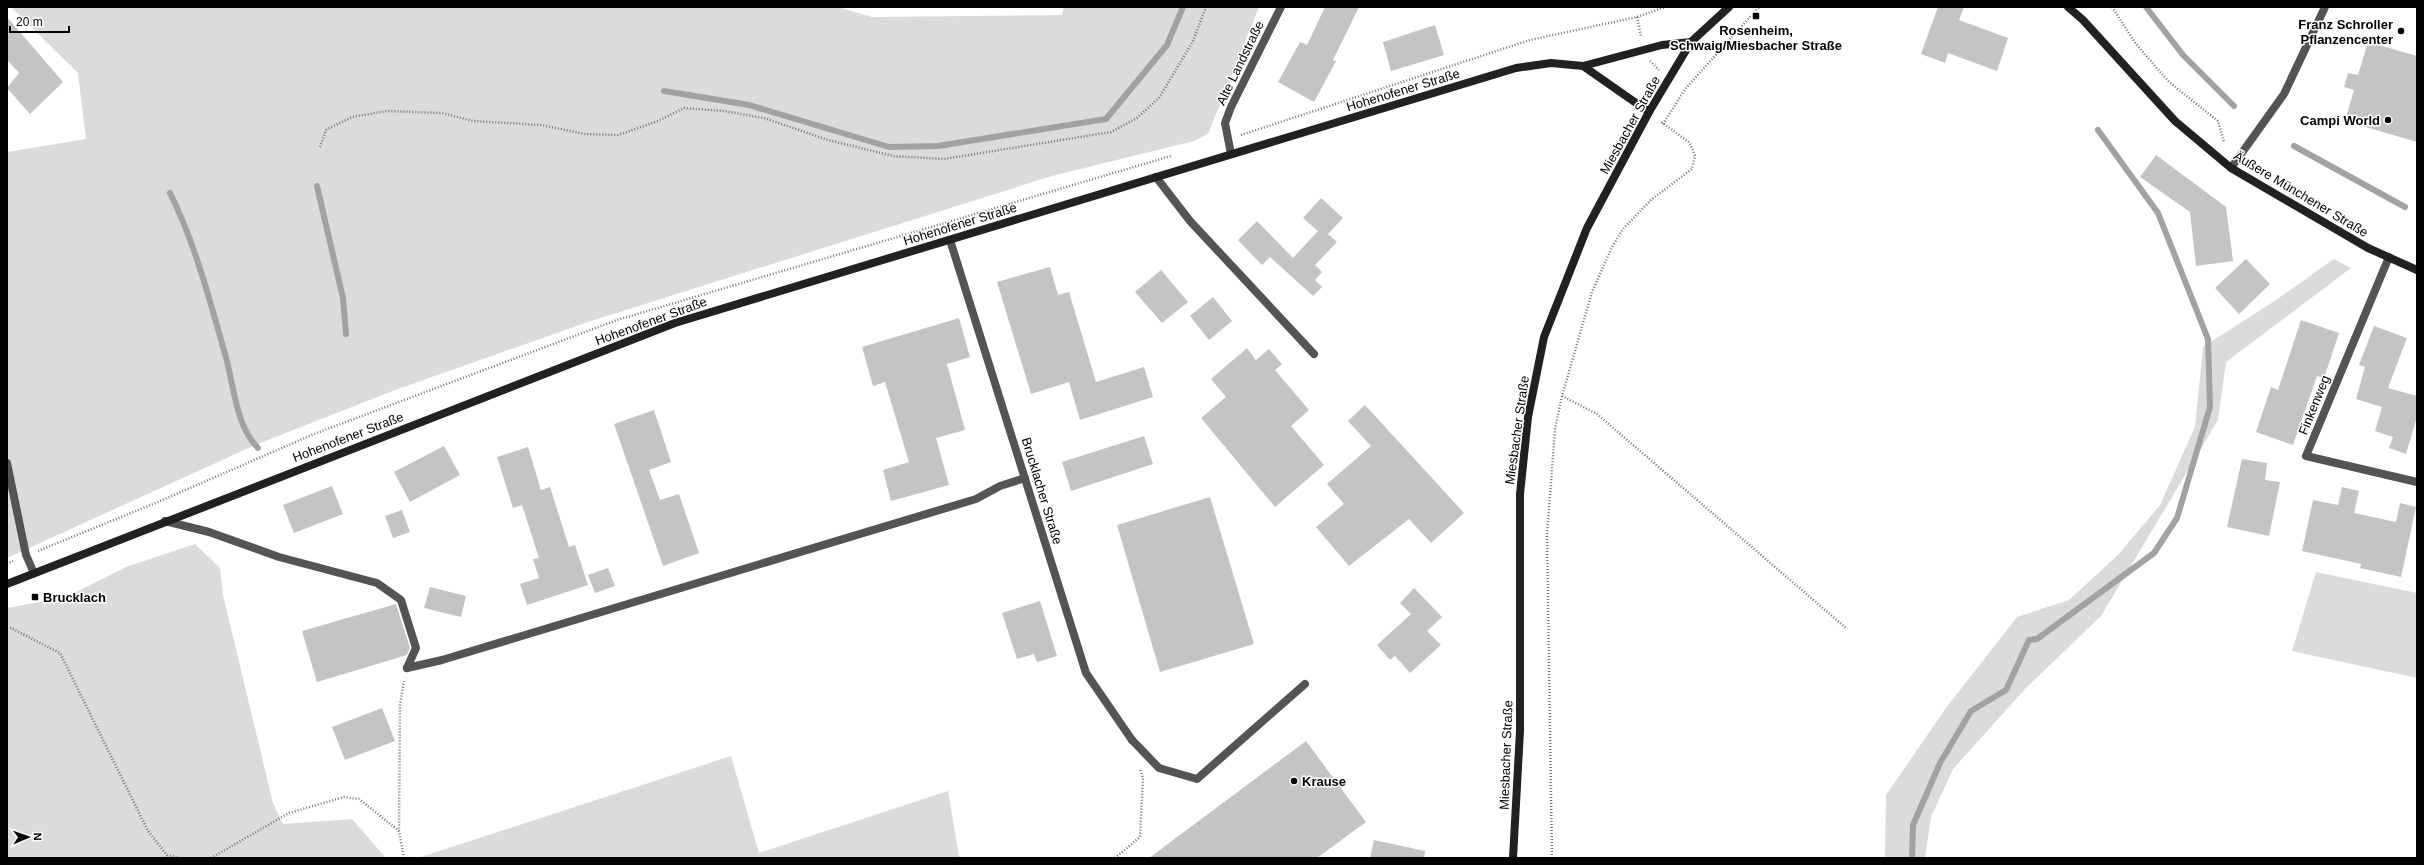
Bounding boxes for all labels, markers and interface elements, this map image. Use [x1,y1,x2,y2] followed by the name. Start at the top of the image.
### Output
[10,8,69,34] scale bar
[1751,11,1761,21] marker: Rosenheim, Schwaig/Miesbacher Straße
[16,15,43,29] text: 20 m
[2298,17,2393,47] place label: Franz Schroller Pflanzencenter
[1213,18,1267,108] street label: Alte Landstraße
[1670,23,1842,53] place label: Rosenheim, Schwaig/Miesbacher Straße
[2396,26,2406,36] marker: Franz Schroller Pflanzencenter
[1344,66,1462,114] street label: Hohenofener Straße
[1597,73,1663,177] street label: Miesbacher Straße
[2300,113,2380,128] place label: Campi World
[2383,115,2393,125] marker: Campi World
[2231,148,2371,240] street label: Äußere Münchener Straße
[901,200,1019,248] street label: Hohenofener Straße
[593,294,709,348] street label: Hohenofener Straße
[2295,373,2333,437] street label: Finkenweg
[1502,375,1532,485] street label: Miesbacher Straße
[290,409,406,465] street label: Hohenofener Straße
[1019,436,1065,546] street label: Brucklacher Straße
[43,590,106,605] place label: Brucklach
[30,592,40,602] marker: Brucklach
[1497,700,1515,810] street label: Miesbacher Straße
[1302,774,1346,789] place label: Krause
[1289,776,1299,786] marker: Krause
[8,817,48,857] north arrow
[32,832,44,841] text: N

